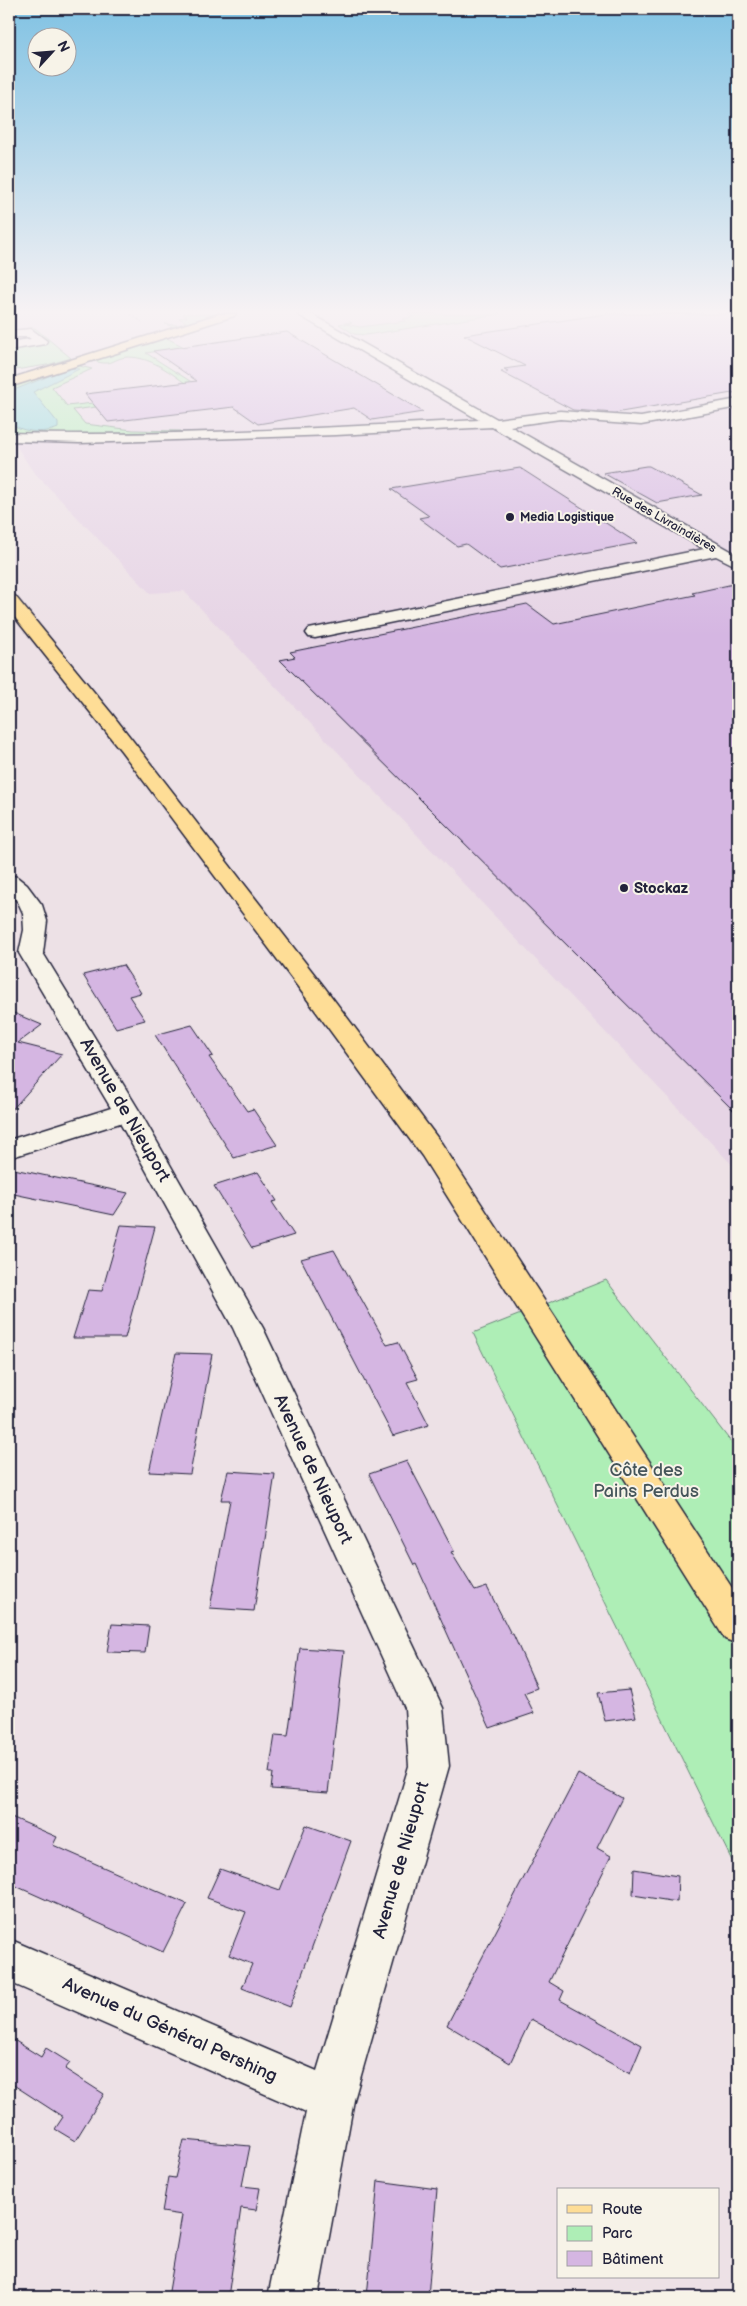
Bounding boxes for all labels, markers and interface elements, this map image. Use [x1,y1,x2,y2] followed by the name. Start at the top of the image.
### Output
[28,28,78,78] north arrow
[53,38,73,55] text: N
[609,484,719,556] street label: Rue des Livraindières
[520,510,614,525] place label: Media Logistique
[504,511,516,523] marker: Media Logistique
[634,879,689,898] place label: Stockaz
[618,882,630,894] marker: Stockaz
[75,1034,175,1186] street label: Avenue de Nieuport
[269,1391,357,1547] street label: Avenue de Nieuport
[593,1460,699,1502] park label: Côte des Pains Perdus
[369,1779,434,1941] street label: Avenue de Nieuport
[60,1973,280,2087] street label: Avenue du Général Pershing
[557,2188,720,2278] legend
[602,2200,643,2219] text: Route
[602,2224,632,2243] text: Parc
[602,2250,664,2269] text: Bâtiment

